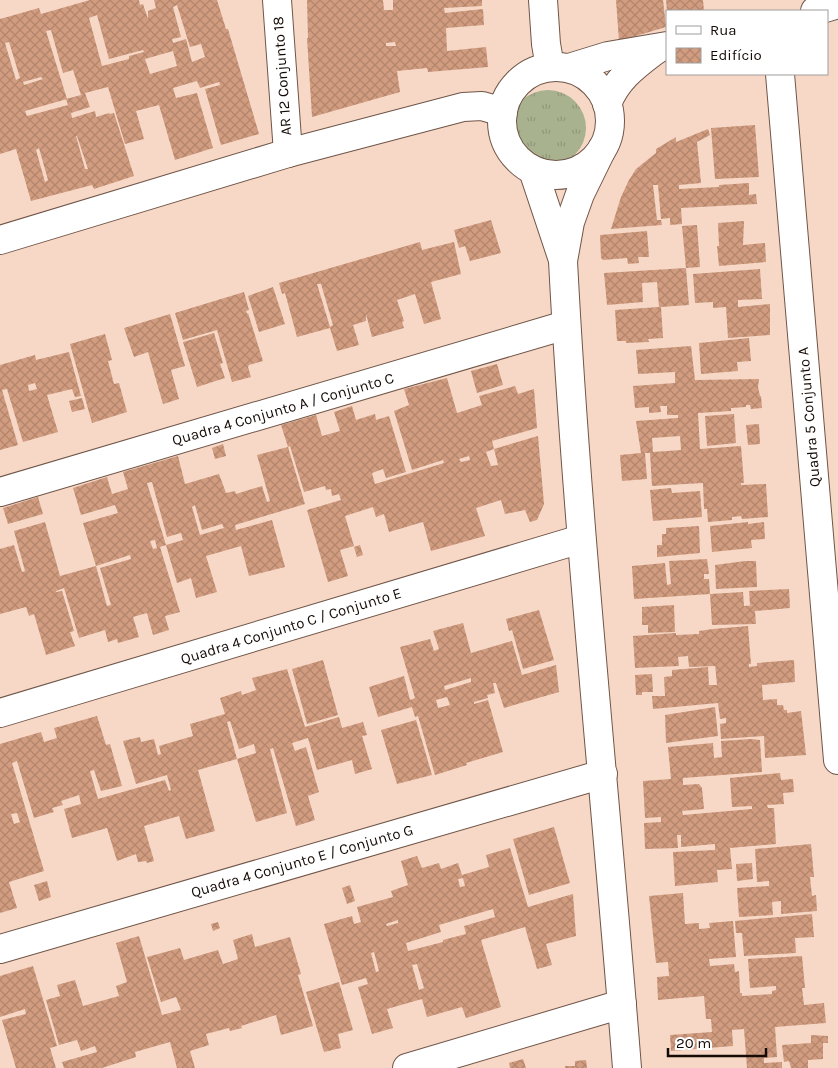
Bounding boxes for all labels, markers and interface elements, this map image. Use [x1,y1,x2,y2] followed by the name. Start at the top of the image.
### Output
[666,10,828,75] legend
[269,16,295,136] street label: AR 12 Conjunto 18
[710,21,737,39] text: Rua
[710,46,762,64] text: Edifício
[794,346,824,488] street label: Quadra 5 Conjunto A
[170,369,396,449] street label: Quadra 4 Conjunto A / Conjunto C
[178,584,404,668] street label: Quadra 4 Conjunto C / Conjunto E
[189,821,415,901] street label: Quadra 4 Conjunto E / Conjunto G
[668,1026,766,1058] scale bar
[676,1034,711,1052] text: 20 m

